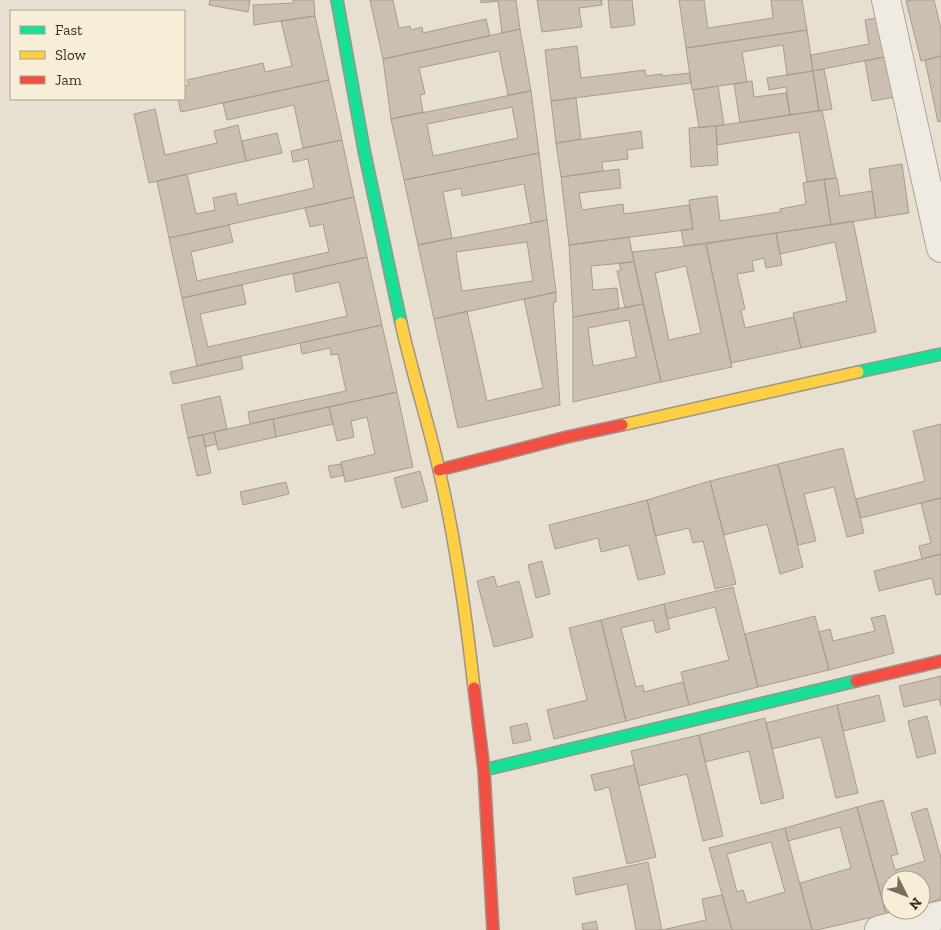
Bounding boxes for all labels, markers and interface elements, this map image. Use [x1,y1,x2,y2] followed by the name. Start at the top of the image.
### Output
[10,10,185,100] legend
[55,21,83,39] text: Fast
[55,46,87,64] text: Slow
[55,71,82,89] text: Jam
[881,870,931,920] north arrow
[905,894,925,913] text: N

